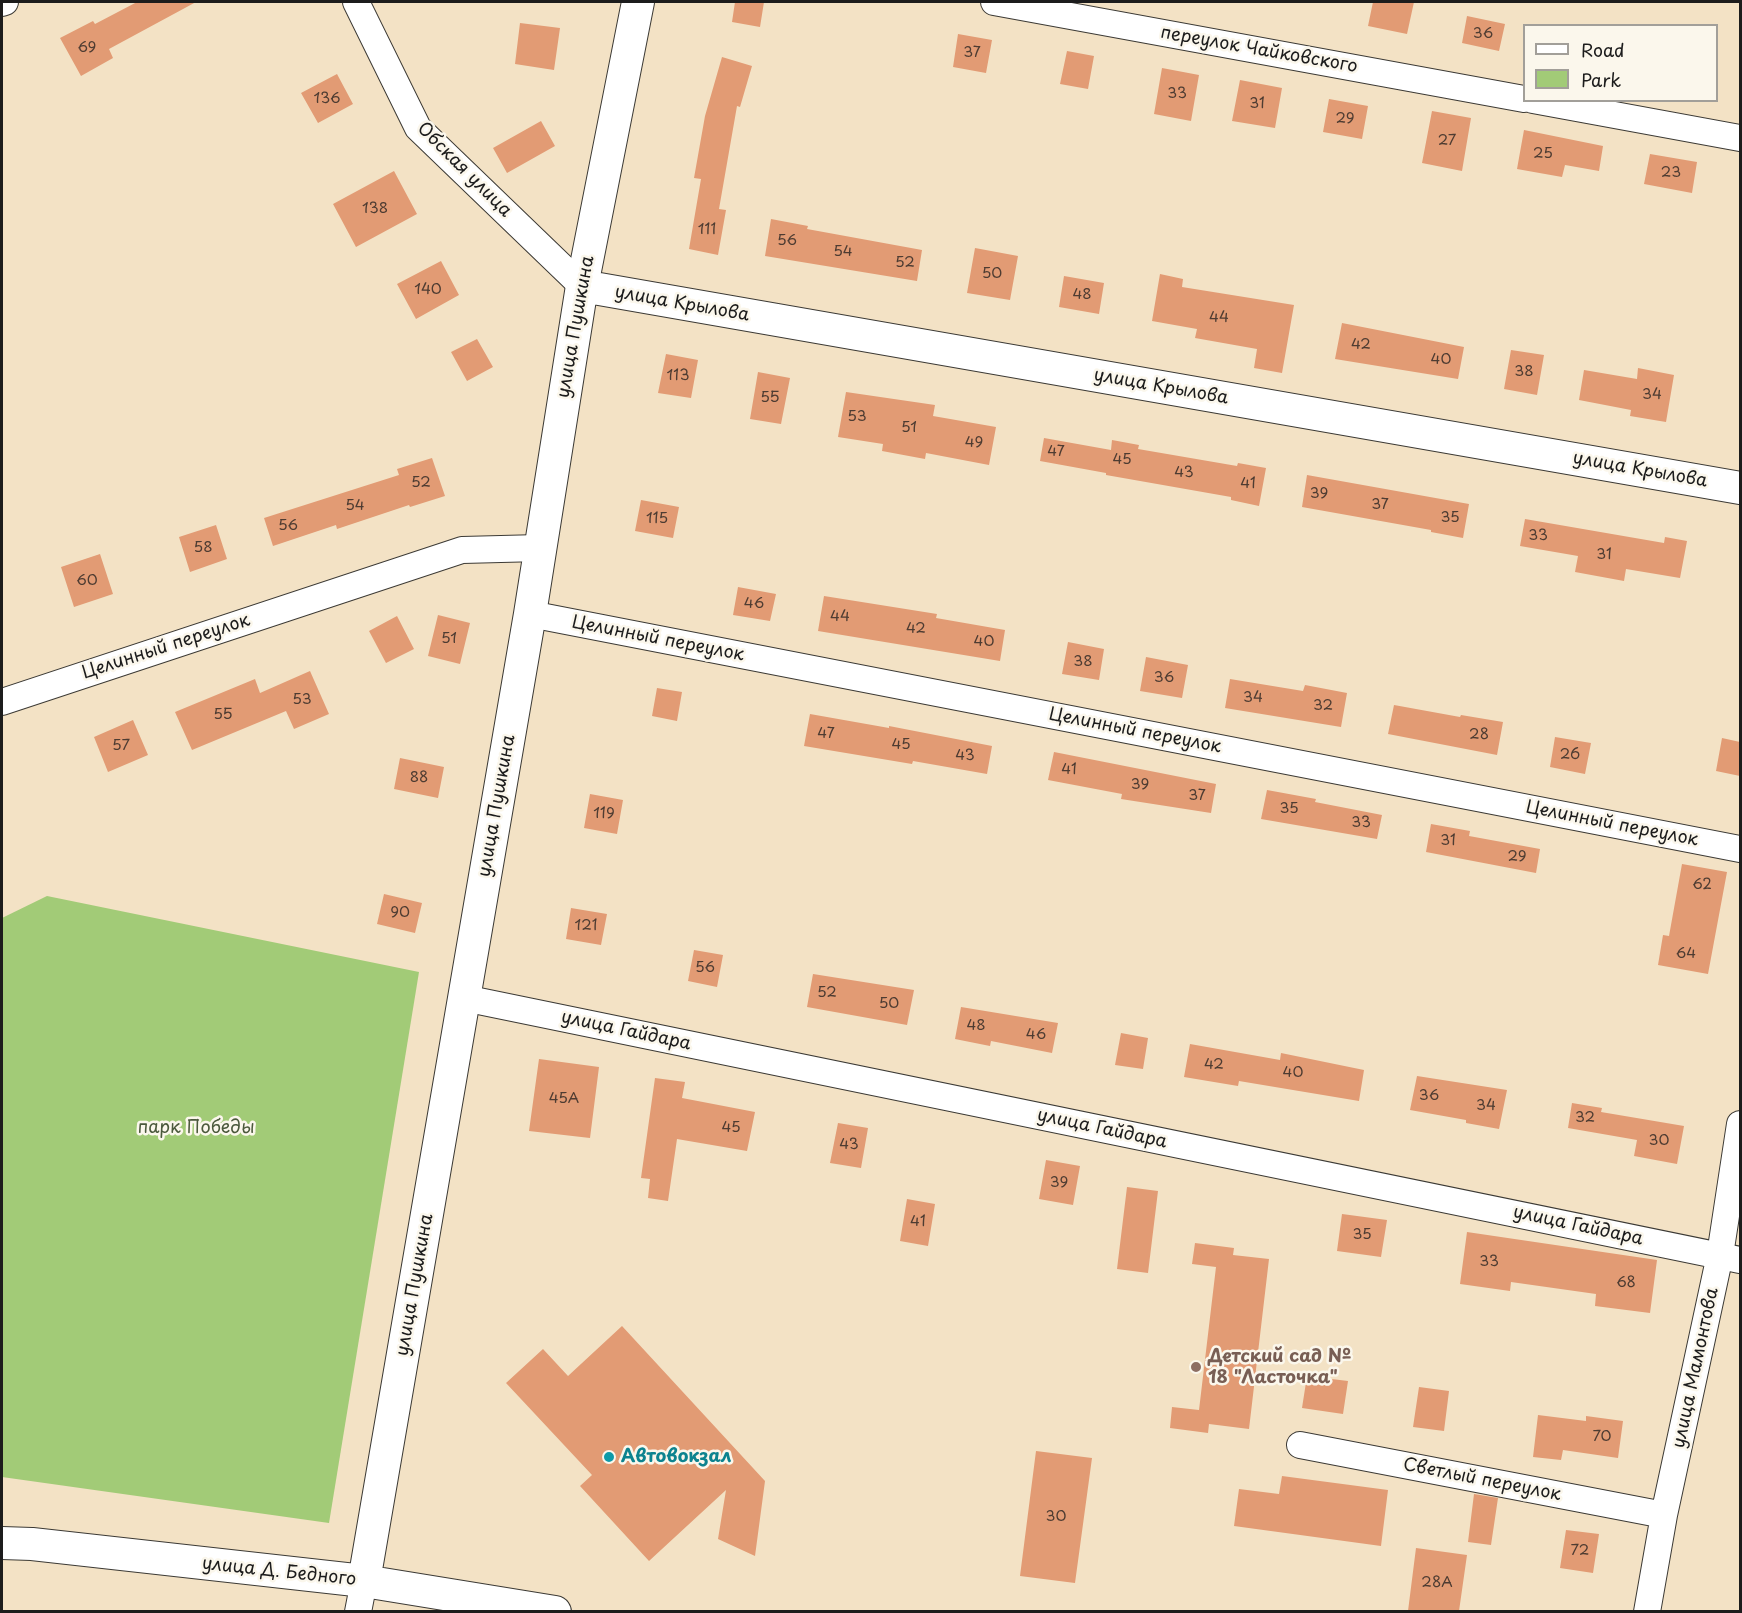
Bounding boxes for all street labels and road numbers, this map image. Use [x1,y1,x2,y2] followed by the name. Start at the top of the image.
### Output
[1159,22,1359,78] street label: переулок Чайковского
[412,118,516,222] street label: Обская улица
[553,254,599,400] street label: улица Пушкина
[613,282,751,326] street label: улица Крылова
[1092,365,1230,409] street label: улица Крылова
[1571,448,1709,492] street label: улица Крылова
[79,610,253,684] street label: Целинный переулок
[570,612,746,666] street label: Целинный переулок
[1047,704,1223,758] street label: Целинный переулок
[474,733,520,879] street label: улица Пушкина
[1524,797,1700,851] street label: Целинный переулок
[559,1007,693,1055] street label: улица Гайдара
[1035,1105,1169,1153] street label: улица Гайдара
[1511,1202,1645,1250] street label: улица Гайдара
[392,1212,438,1358] street label: улица Пушкина
[1668,1286,1724,1450] street label: улица Мамонтова
[1401,1454,1563,1506] street label: Светлый переулок
[201,1553,357,1591] street label: улица Д. Бедного

